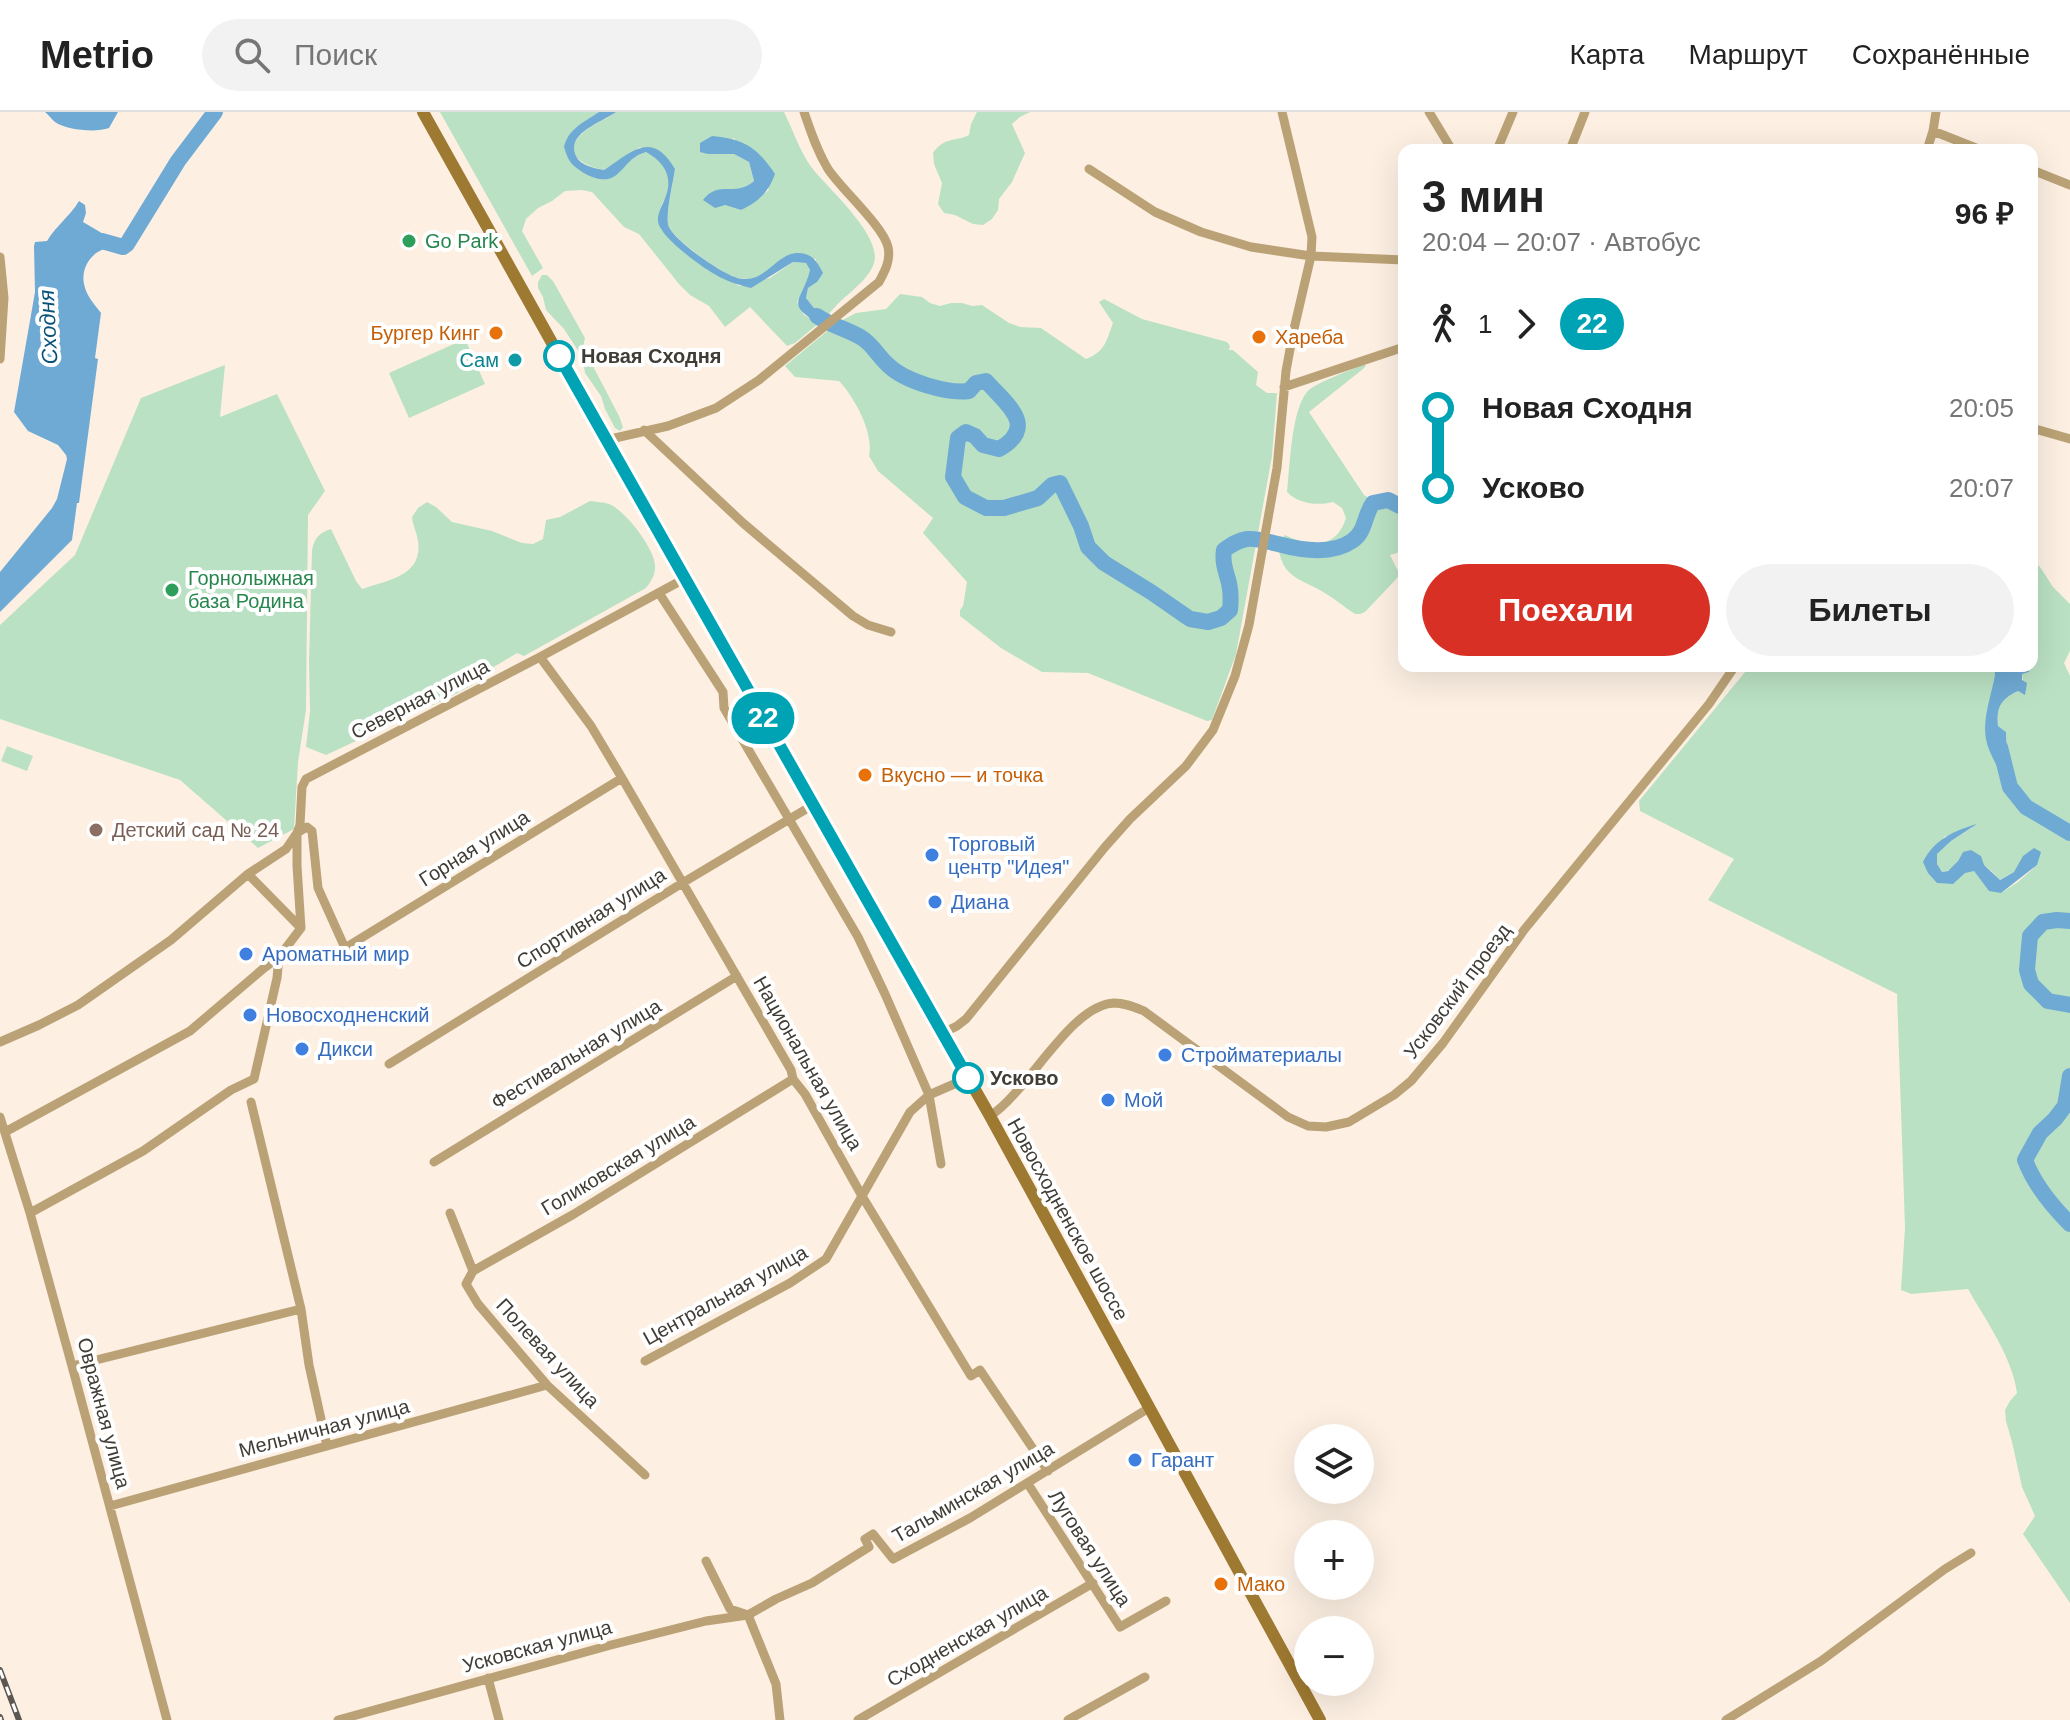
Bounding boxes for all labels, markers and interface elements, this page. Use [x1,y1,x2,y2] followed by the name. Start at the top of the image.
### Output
[202,19,762,91] search box
[230,33,274,77] icon: search
[40,34,154,76] text: Metrio
[294,38,377,71] text: Поиск
[1569,39,1644,70] text: Карта
[1688,39,1808,70] text: Маршрут
[1852,39,2030,70] text: Сохранённые
[1422,172,1545,221] text: 3 мин
[1955,197,2014,230] text: 96 ₽
[1422,227,1701,257] text: 20:04 – 20:07 · Автобус
[425,230,499,252] place label: Go Park
[400,232,418,250] marker: Go Park
[34,289,62,365] water label: Сходня
[1422,302,1466,346] icon: walk
[1504,302,1548,346] icon: forward
[1576,308,1608,339] text: 22
[1478,309,1492,339] text: 1
[371,322,480,344] place label: Бургер Кинг
[487,324,505,342] marker: Бургер Кинг
[1275,326,1344,348] place label: Хареба
[1250,328,1268,346] marker: Хареба
[544,341,574,371] marker: Новая Сходня
[581,345,722,367] place label: Новая Сходня
[459,349,499,371] place label: Сам
[506,351,524,369] marker: Сам
[1482,391,1693,424] text: Новая Сходня
[1949,393,2014,423] text: 20:05
[1482,471,1585,504] text: Усково
[1949,473,2014,503] text: 20:07
[1422,564,1710,656] button: Поехали
[1726,564,2014,656] button: Билеты
[188,567,314,612] place label: Горнолыжная база Родина
[163,581,181,599] marker: Горнолыжная база Родина
[347,654,493,743] street label: Северная улица
[727,692,799,744] line badge: 22
[747,702,779,733] text: 22
[881,764,1044,786] place label: Вкусно — и точка
[856,766,874,784] marker: Вкусно — и точка
[415,805,534,891] street label: Горная улица
[112,819,279,841] place label: Детский сад № 24
[87,821,105,839] marker: Детский сад № 24
[948,833,1069,878] place label: Торговый центр "Идея"
[923,846,941,864] marker: Торговый центр "Идея"
[512,863,670,973] street label: Спортивная улица
[951,891,1010,913] place label: Диана
[926,893,944,911] marker: Диана
[1399,919,1515,1063] street label: Усковский проезд
[262,943,409,965] place label: Ароматный мир
[237,945,255,963] marker: Ароматный мир
[749,972,867,1155] street label: Национальная улица
[487,994,665,1113] street label: Фестивальная улица
[266,1004,430,1026] place label: Новосходненский
[241,1006,259,1024] marker: Новосходненский
[318,1038,373,1060] place label: Дикси
[293,1040,311,1058] marker: Дикси
[1181,1044,1342,1066] place label: Стройматериалы
[1156,1046,1174,1064] marker: Стройматериалы
[953,1063,983,1093] marker: Усково
[990,1067,1059,1089] place label: Усково
[1124,1089,1163,1111] place label: Мой
[1099,1091,1117,1109] marker: Мой
[537,1110,699,1220] street label: Голиковская улица
[1003,1114,1133,1324] street label: Новосходненское шоссе
[639,1240,812,1349] street label: Центральная улица
[492,1294,605,1413] street label: Полевая улица
[73,1335,135,1492] street label: Овражная улица
[236,1394,413,1461] street label: Мельничная улица
[1294,1424,1374,1696] map controls
[1294,1424,1374,1504] button: layers
[889,1436,1058,1547] street label: Тальминская улица
[1151,1449,1214,1471] place label: Гарант
[1126,1451,1144,1469] marker: Гарант
[1044,1486,1136,1611] street label: Луговая улица
[1294,1520,1374,1600] button: +
[1237,1573,1285,1595] place label: Мако
[1212,1575,1230,1593] marker: Мако
[883,1581,1052,1691] street label: Сходненская улица
[460,1615,615,1676] street label: Усковская улица
[1294,1616,1374,1696] button: −

